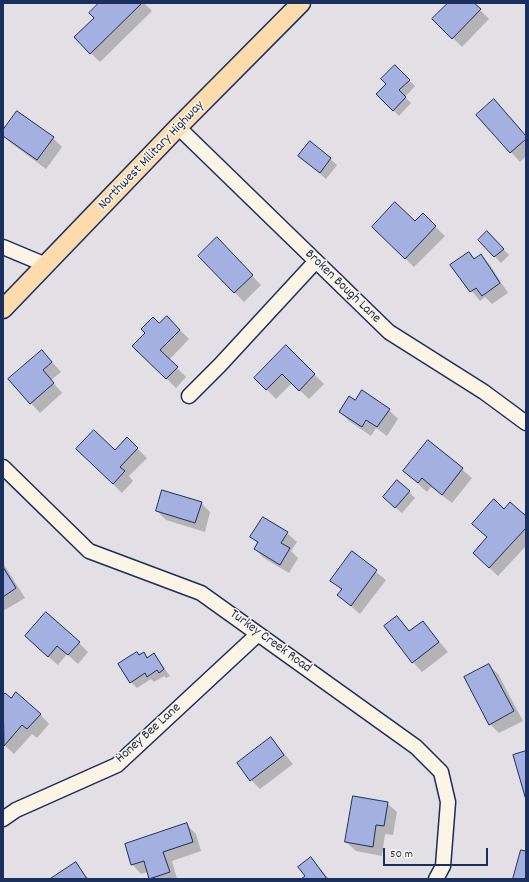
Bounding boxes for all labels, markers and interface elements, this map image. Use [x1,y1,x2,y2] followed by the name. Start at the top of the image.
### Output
[95,98,209,214] street label: Northwest Military Highway
[300,247,384,327] street label: Broken Bough Lane
[226,607,314,677] street label: Turkey Creek Road
[113,700,185,768] street label: Honey Bee Lane
[385,840,490,866] scale bar
[390,846,413,863] text: 50 m

